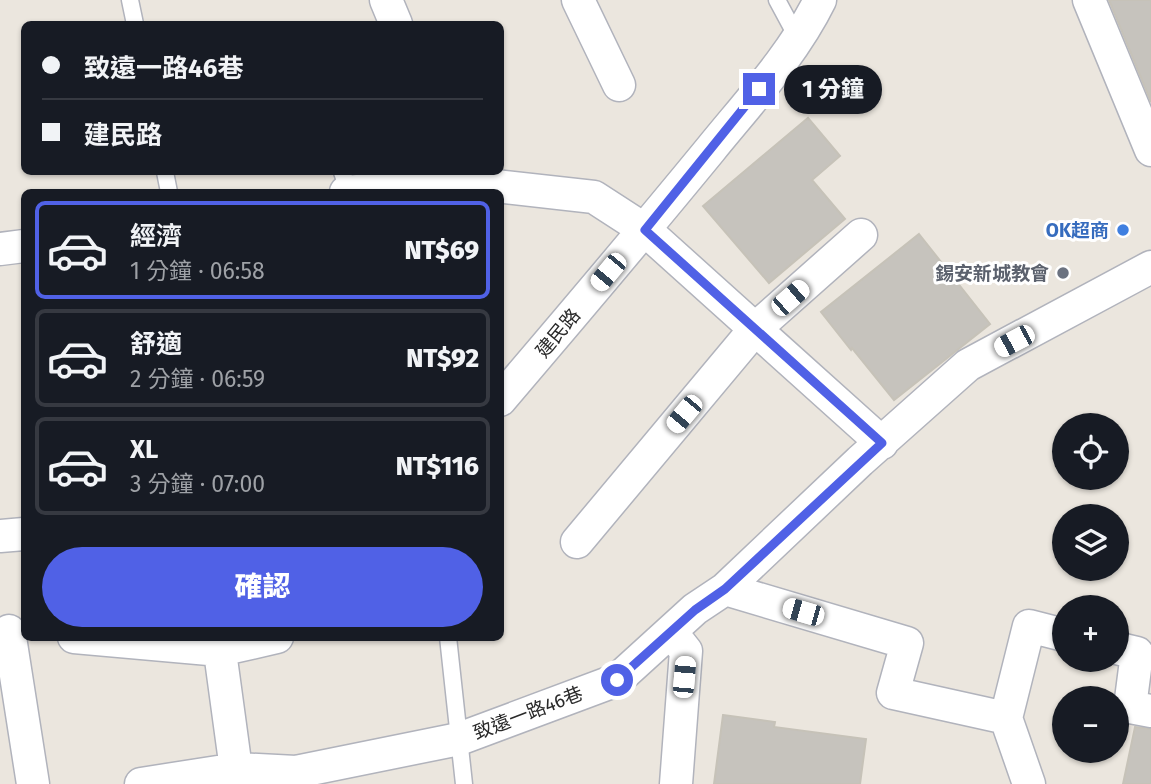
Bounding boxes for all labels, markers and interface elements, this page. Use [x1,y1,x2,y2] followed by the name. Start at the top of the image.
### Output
[84,53,243,84] text: 致遠一路46巷
[784,64,882,114] callout: 1 分鐘
[743,73,775,105] route end
[802,75,864,103] text: 1 分鐘
[84,120,162,151] text: 建民路
[46,219,109,282] icon: car
[1046,219,1109,242] place label: OK超商
[130,221,182,252] text: 經濟
[1115,222,1131,238] marker: OK超商
[404,235,479,266] text: NT$69
[587,249,630,295] car
[130,257,265,285] text: 1 分鐘 · 06:58
[935,262,1049,285] place label: 錫安新城教會
[1055,265,1071,281] marker: 錫安新城教會
[768,276,813,320] car
[531,304,585,362] street label: 建民路
[991,322,1038,360] car
[46,327,109,390] icon: car
[130,329,182,360] text: 舒適
[406,343,479,374] text: NT$92
[130,365,265,393] text: 2 分鐘 · 06:59
[663,391,706,437] car
[1052,413,1129,763] map controls
[1052,413,1129,490] button: locate
[130,434,158,465] text: XL
[46,435,109,498] icon: car
[396,451,479,482] text: NT$116
[130,470,265,498] text: 3 分鐘 · 07:00
[1052,504,1129,581] button: layers
[42,547,483,627] button: 確認
[1052,595,1129,672] button: +
[780,596,827,628] car
[672,655,697,699] car
[601,664,633,696] route start
[470,682,586,744] street label: 致遠一路46巷
[1052,686,1129,763] button: −

